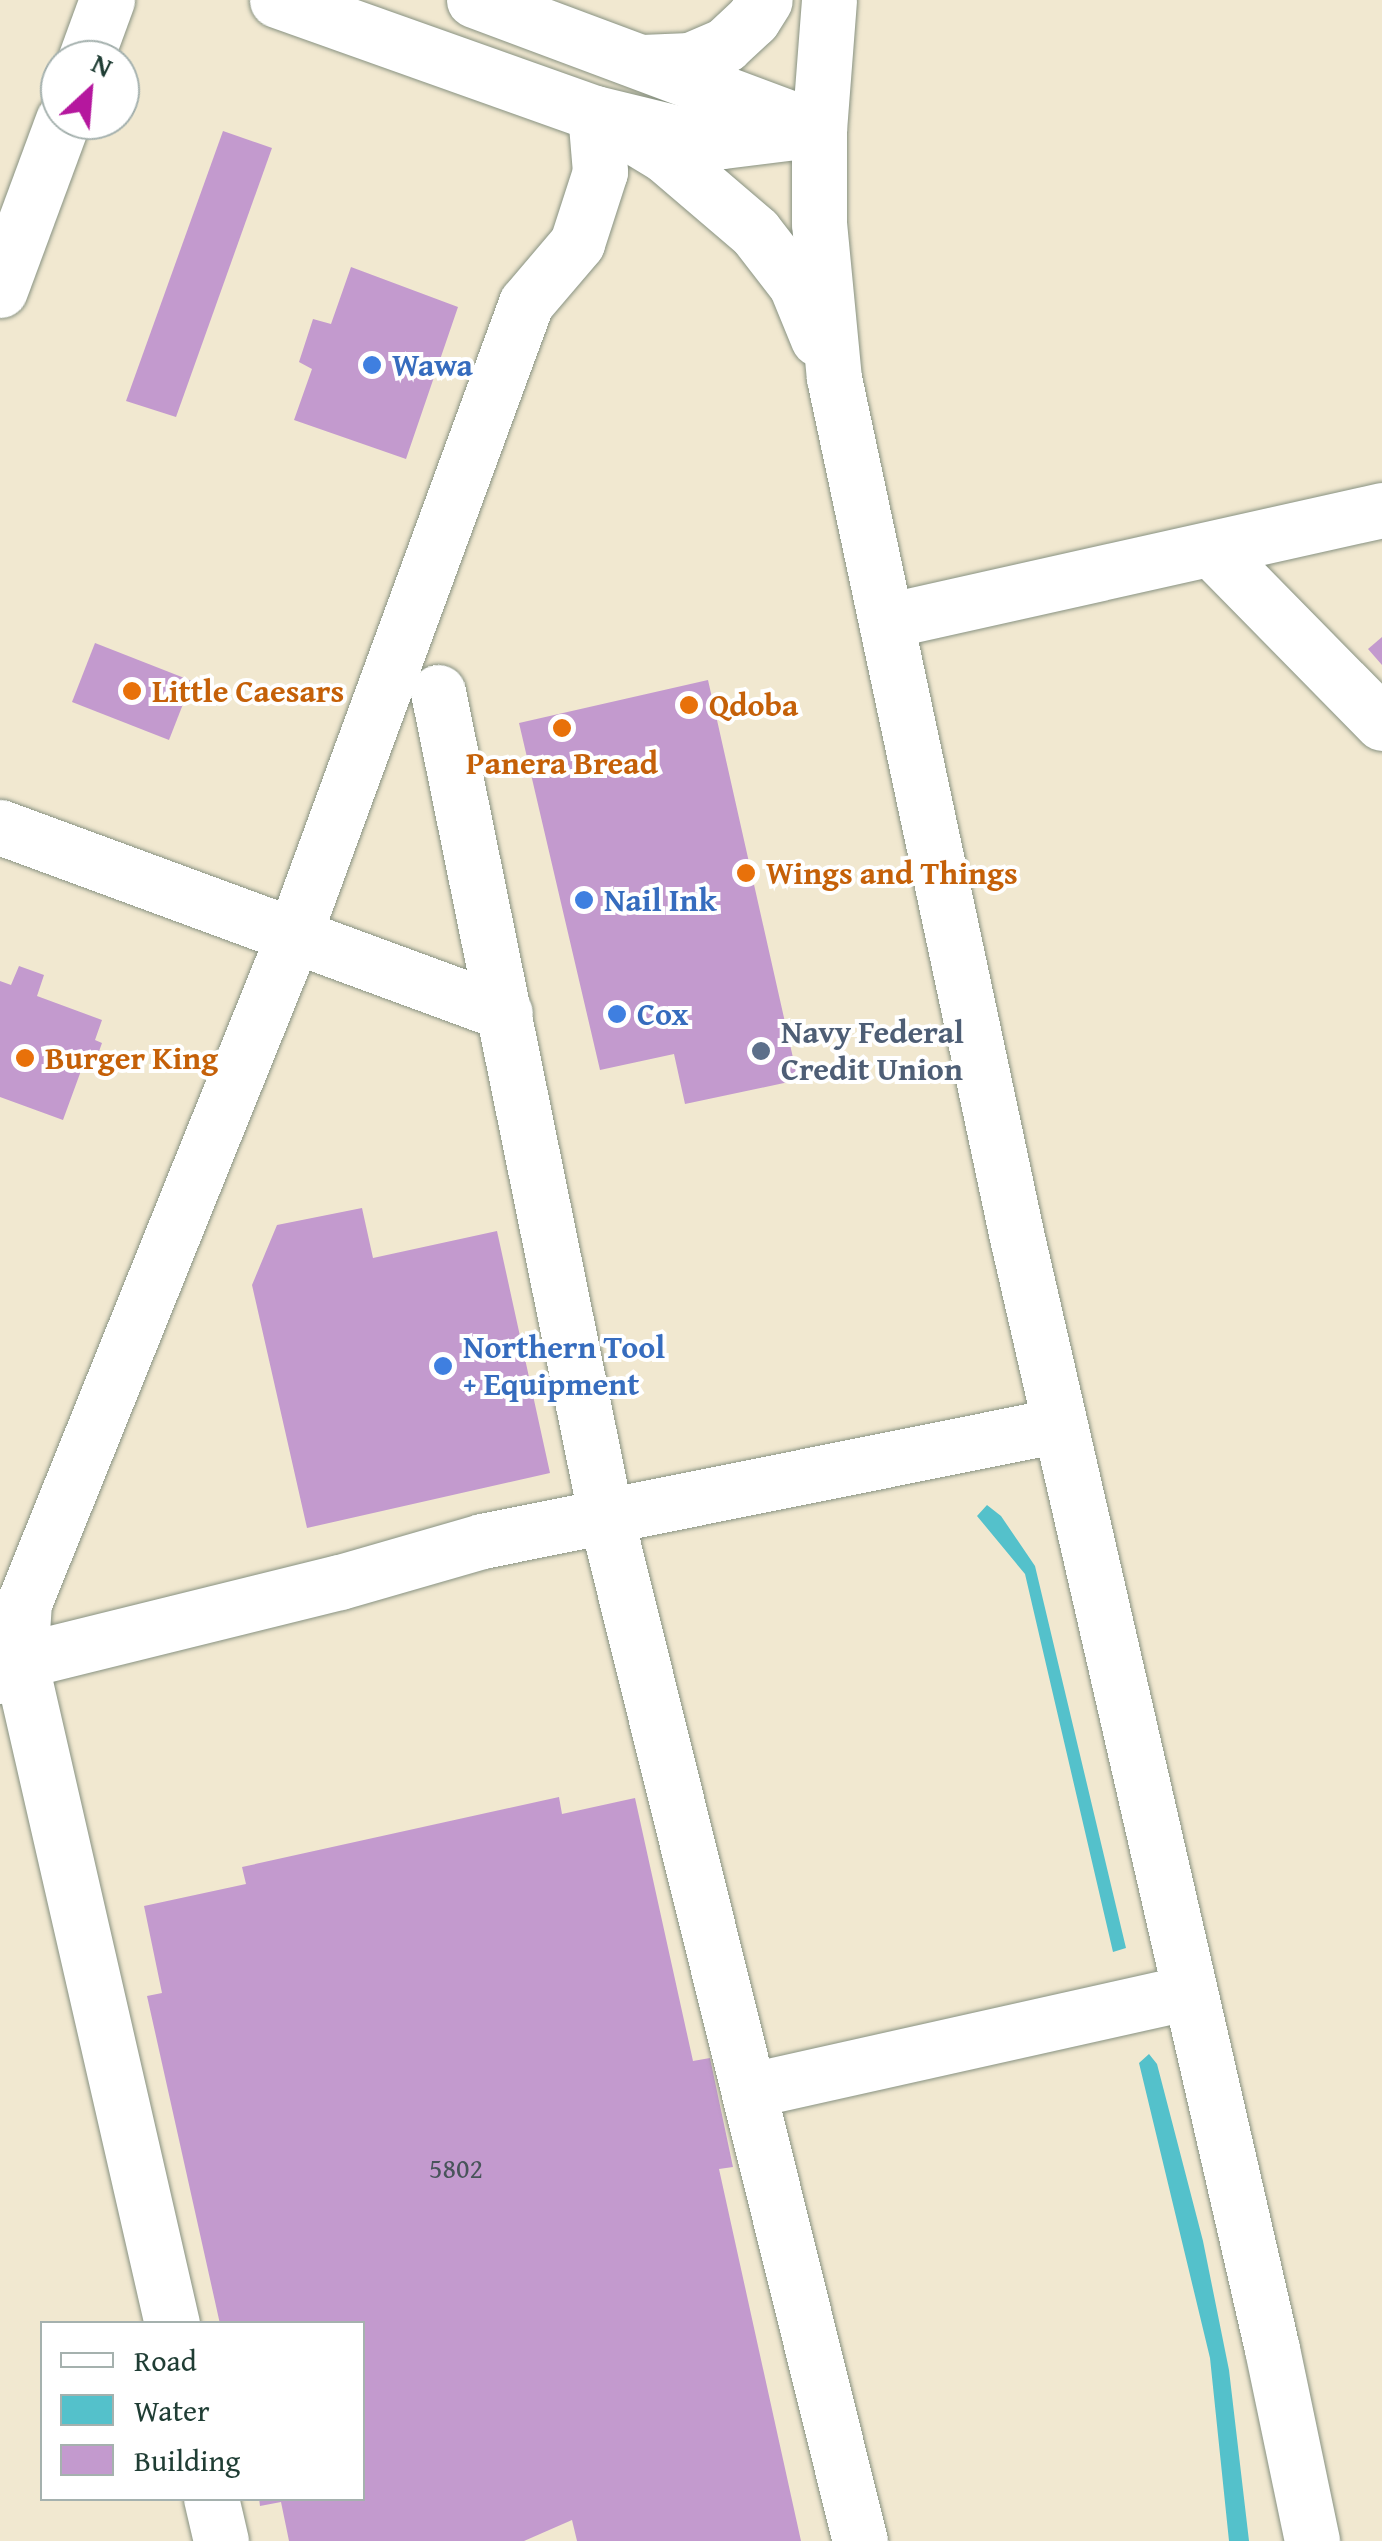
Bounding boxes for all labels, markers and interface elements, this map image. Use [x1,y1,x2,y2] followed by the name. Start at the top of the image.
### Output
[40,40,140,140] north arrow
[85,42,120,87] text: N
[392,346,473,384] place label: Wawa
[361,354,383,376] marker: Wawa
[152,672,344,710] place label: Little Caesars
[121,680,143,702] marker: Little Caesars
[709,686,798,724] place label: Qdoba
[678,694,700,716] marker: Qdoba
[551,717,573,739] marker: Panera Bread
[466,744,658,782] place label: Panera Bread
[766,854,1018,892] place label: Wings and Things
[735,862,757,884] marker: Wings and Things
[604,881,717,919] place label: Nail Ink
[573,889,595,911] marker: Nail Ink
[637,995,688,1033] place label: Cox
[606,1003,628,1025] marker: Cox
[781,1014,964,1089] place label: Navy Federal Credit Union
[45,1039,218,1077] place label: Burger King
[750,1040,772,1062] marker: Navy Federal Credit Union
[14,1047,36,1069] marker: Burger King
[463,1329,665,1404] place label: Northern Tool + Equipment
[432,1355,454,1377] marker: Northern Tool + Equipment
[429,2151,483,2185] house number: 5802
[40,2321,365,2501] legend
[134,2338,197,2382] text: Road
[134,2388,210,2432] text: Water
[134,2438,240,2482] text: Building

